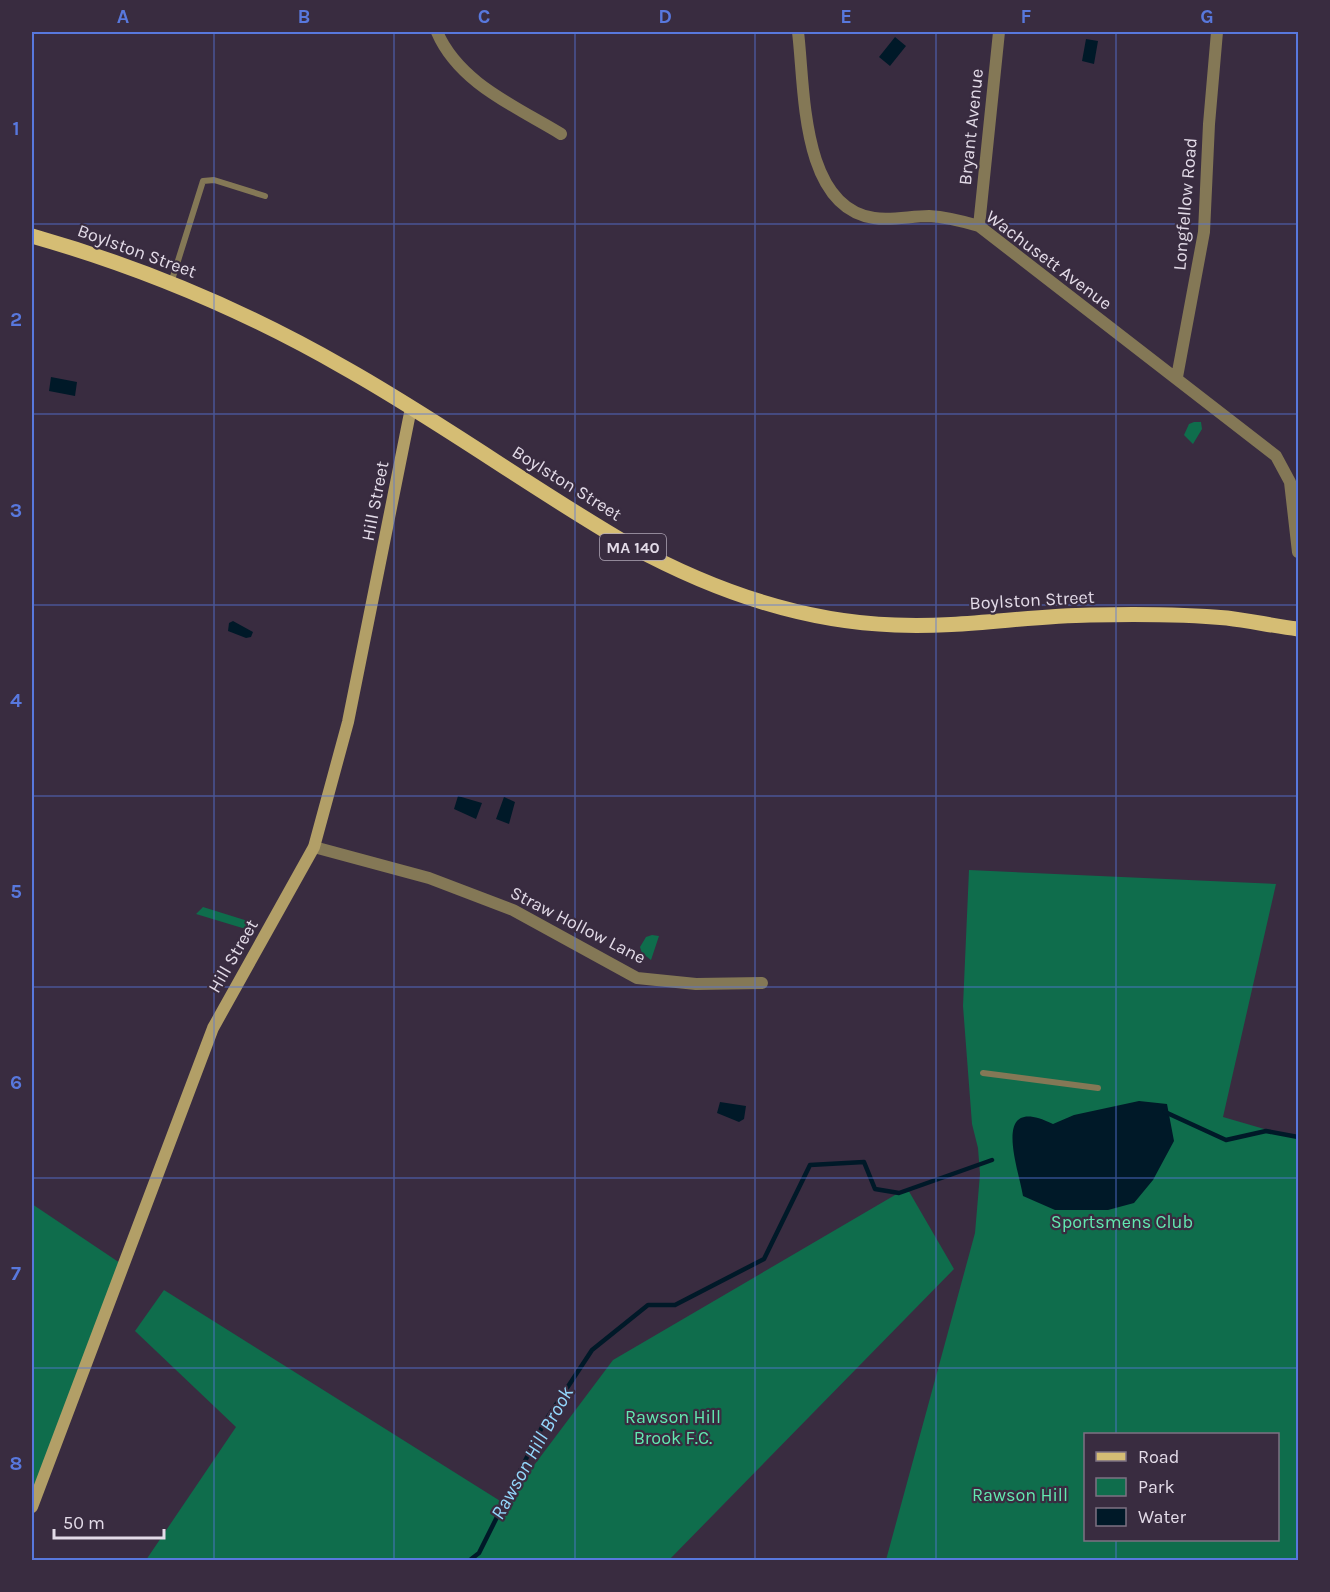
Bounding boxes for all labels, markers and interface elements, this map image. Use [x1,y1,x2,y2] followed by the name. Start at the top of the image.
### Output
[117,5,130,28] text: A
[298,5,310,28] text: B
[478,5,490,28] text: C
[658,5,672,28] text: D
[840,5,852,28] text: E
[1021,5,1032,28] text: F
[1200,5,1214,28] text: G
[954,68,988,186] street label: Bryant Avenue
[12,117,20,140] text: 1
[1168,137,1202,271] street label: Longfellow Road
[982,205,1116,315] street label: Wachusett Avenue
[74,219,200,283] street label: Boylston Street
[10,308,22,331] text: 2
[508,441,626,526] street label: Boylston Street
[356,459,394,543] street label: Hill Street
[10,499,22,522] text: 3
[600,534,666,560] road number: MA 140
[969,586,1095,614] street label: Boylston Street
[10,689,22,712] text: 4
[10,880,22,903] text: 5
[507,881,649,969] street label: Straw Hollow Lane
[203,915,263,997] street label: Hill Street
[10,1071,22,1094] text: 6
[1051,1211,1193,1233] park label: Sportsmens Club
[11,1262,21,1285] text: 7
[486,1382,578,1523] water label: Rawson Hill Brook
[625,1406,721,1449] park label: Rawson Hill Brook F.C.
[1084,1433,1279,1541] legend
[1138,1446,1179,1468] text: Road
[10,1452,22,1475] text: 8
[1138,1476,1175,1498] text: Park
[972,1484,1068,1506] park label: Rawson Hill
[54,1502,164,1540] scale bar
[1138,1506,1186,1528] text: Water
[63,1512,105,1534] text: 50 m

